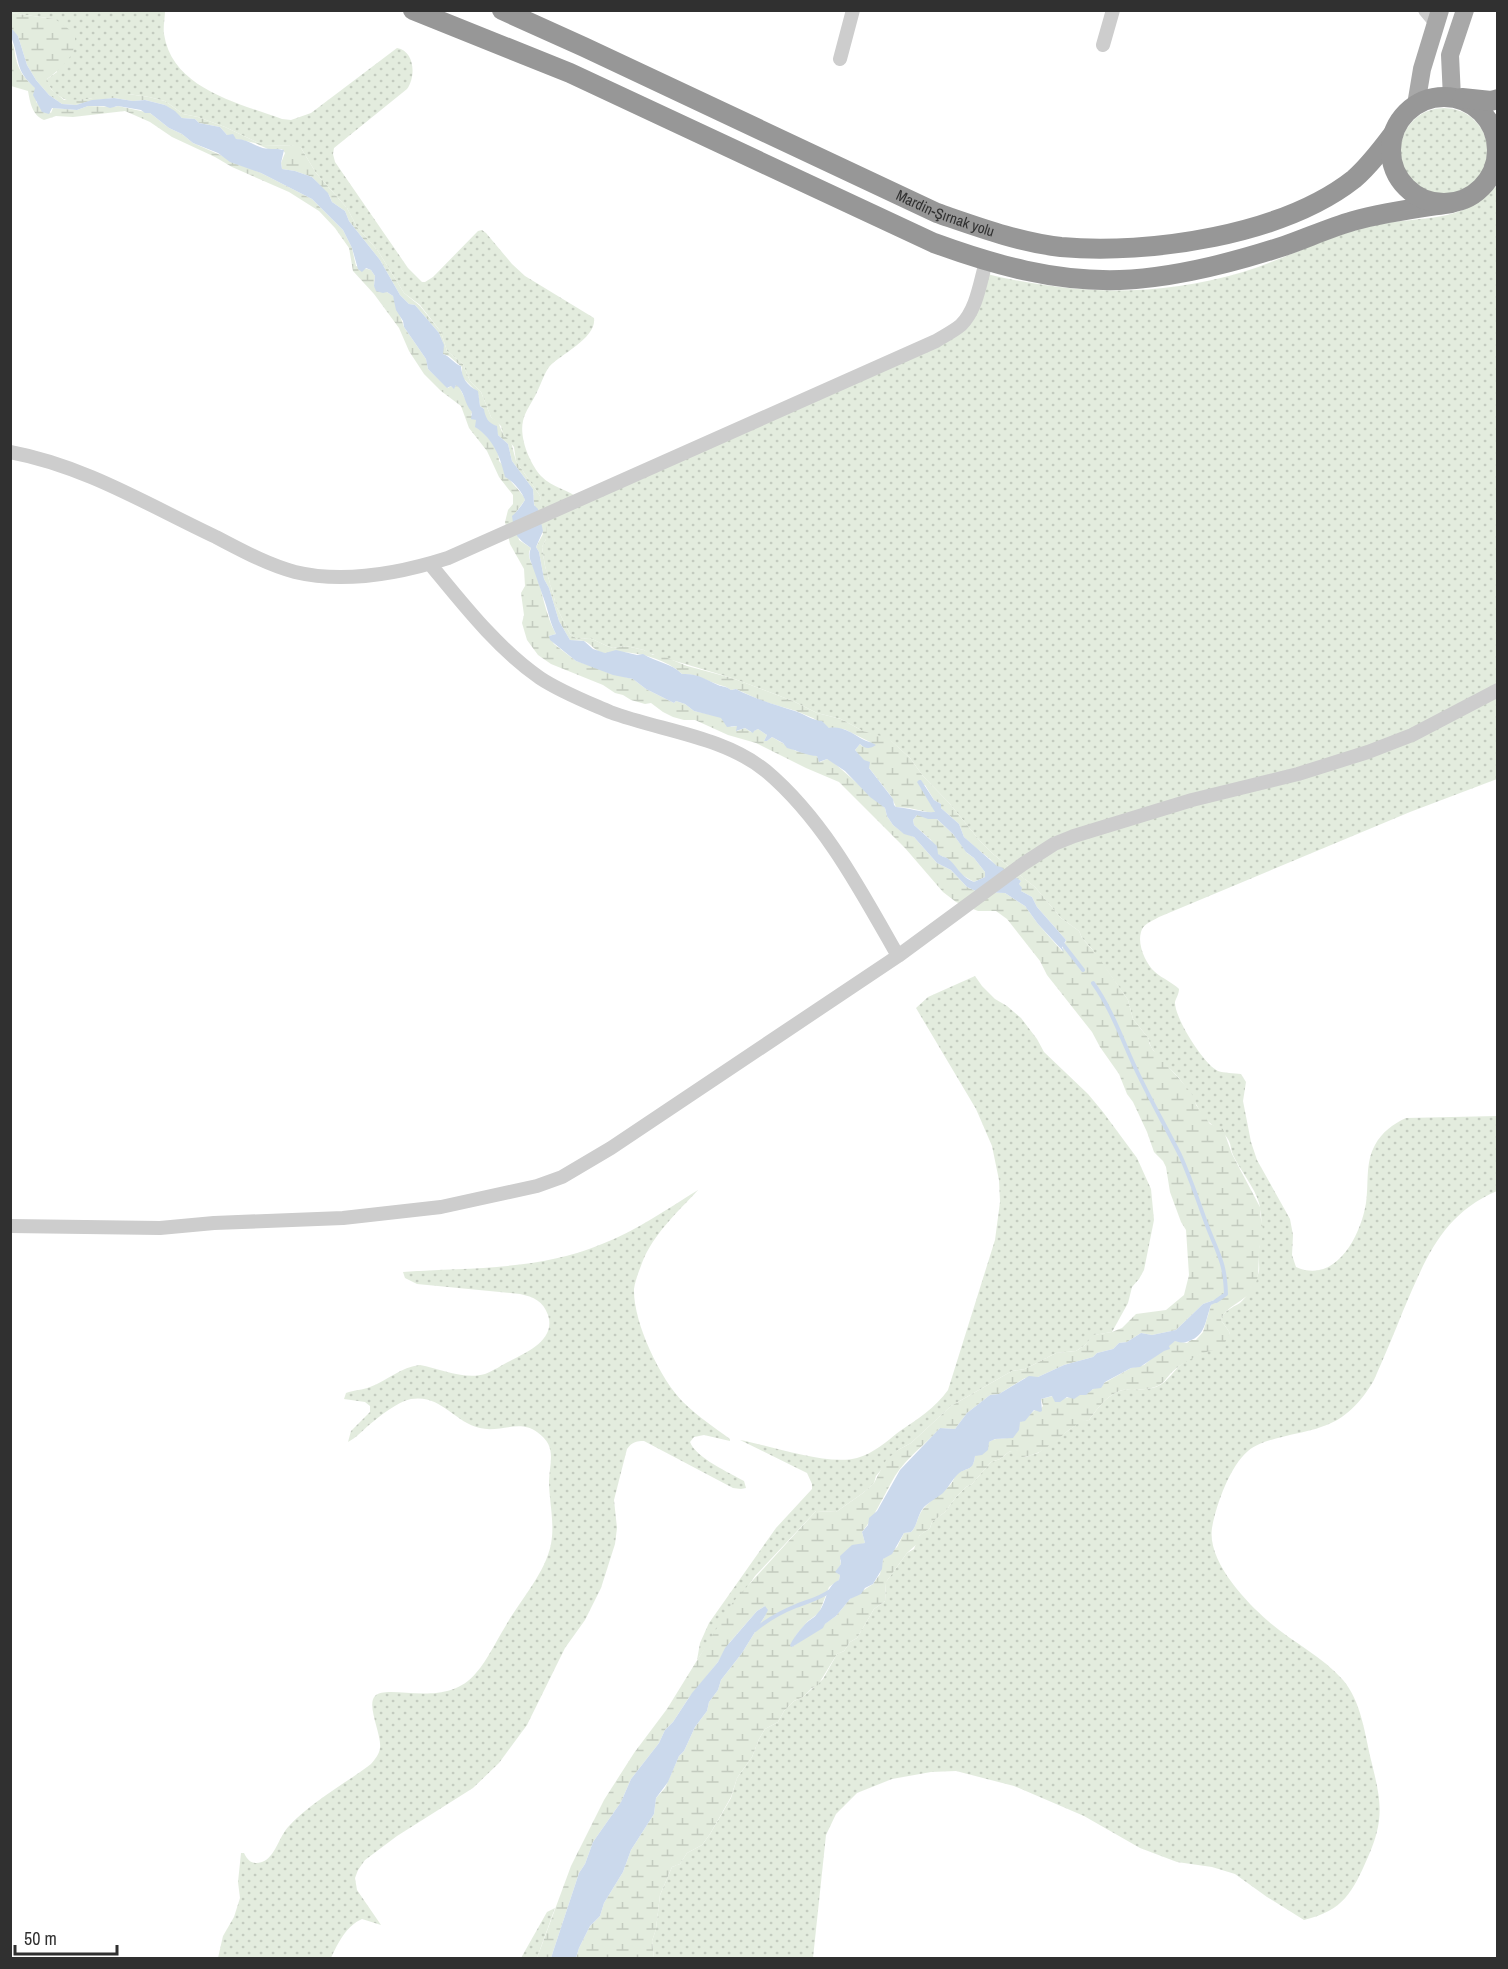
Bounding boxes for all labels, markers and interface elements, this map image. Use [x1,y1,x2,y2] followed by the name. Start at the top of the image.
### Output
[893,184,997,242] street label: Mardin-Şırnak yolu
[15,1918,117,1956] scale bar
[24,1926,57,1951] text: 50 m

